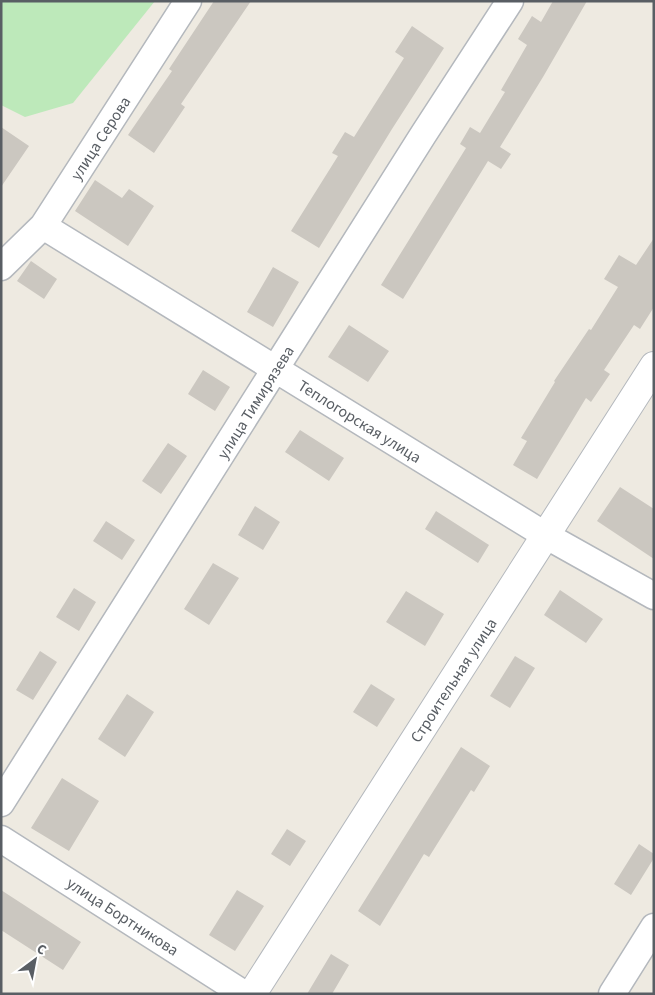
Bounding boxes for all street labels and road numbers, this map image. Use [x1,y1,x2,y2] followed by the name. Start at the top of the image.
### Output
[65,92,136,185] street label: улица Серова
[212,342,300,463] street label: улица Тимирязева
[294,375,425,469] street label: Теплогорская улица
[405,614,502,747] street label: Строительная улица
[62,872,183,961] street label: улица Бортникова

